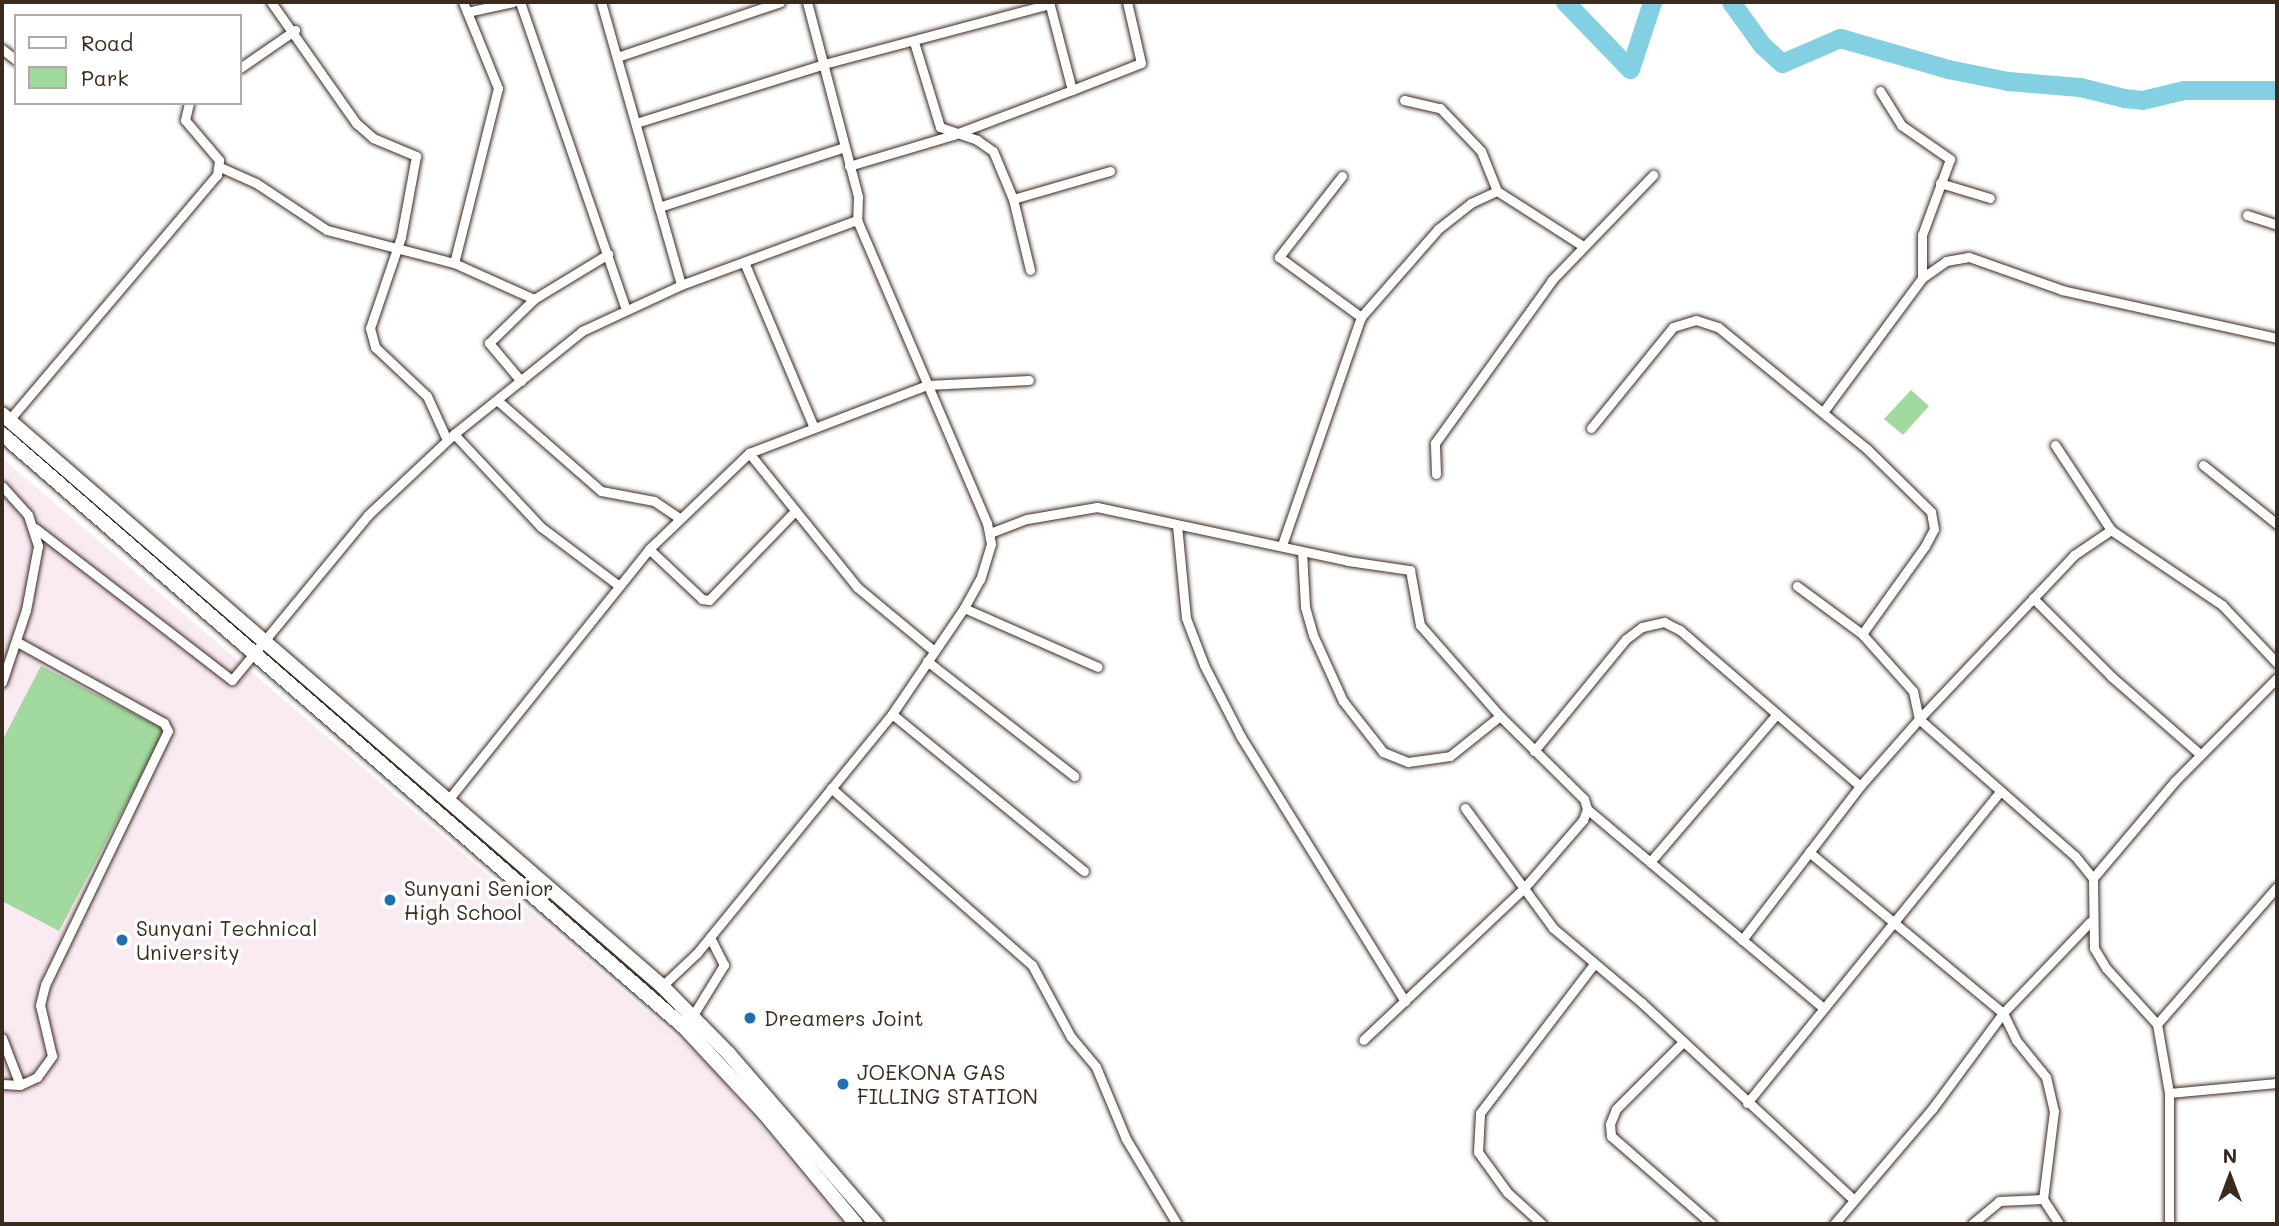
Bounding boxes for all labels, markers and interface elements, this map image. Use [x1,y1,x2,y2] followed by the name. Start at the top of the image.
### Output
[14,14,242,105] legend
[81,29,133,56] text: Road
[81,64,129,91] text: Park
[404,875,554,925] place label: Sunyani Senior High School
[382,892,398,908] marker: Sunyani Senior High School
[136,915,317,965] place label: Sunyani Technical University
[114,932,130,948] marker: Sunyani Technical University
[764,1005,924,1031] place label: Dreamers Joint
[742,1010,758,1026] marker: Dreamers Joint
[857,1059,1038,1109] place label: JOEKONA GAS FILLING STATION
[835,1076,851,1092] marker: JOEKONA GAS FILLING STATION
[2195,1142,2265,1212] north arrow
[2223,1143,2237,1168] text: N

